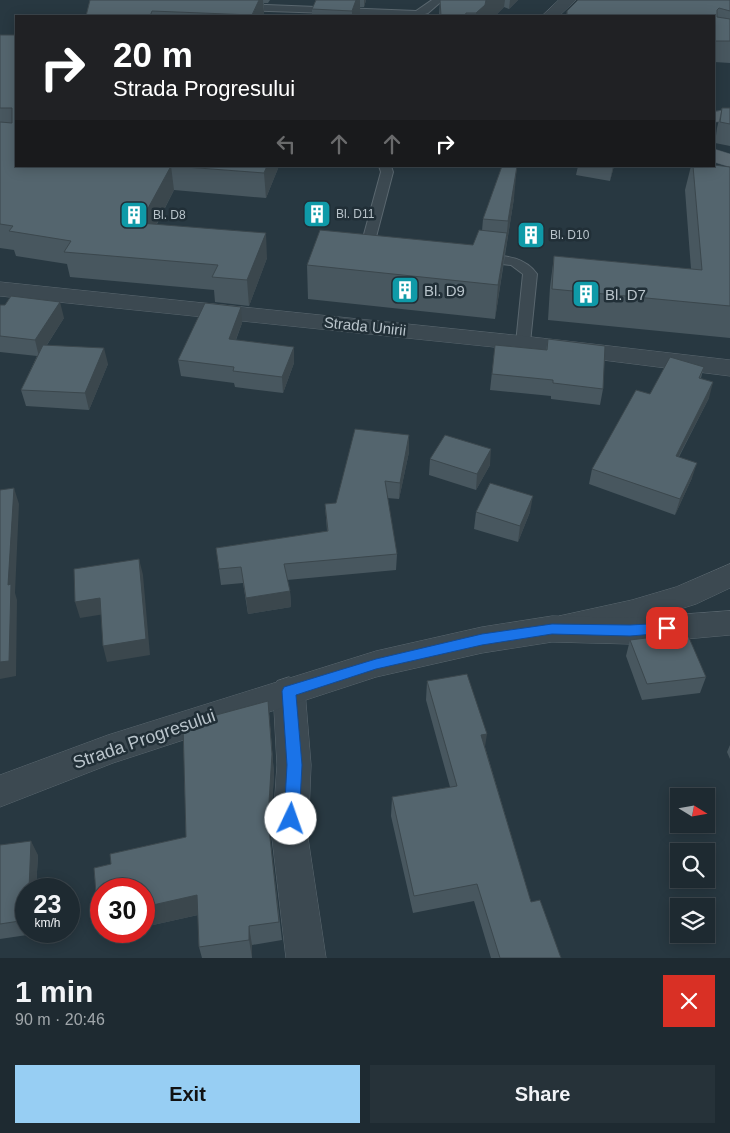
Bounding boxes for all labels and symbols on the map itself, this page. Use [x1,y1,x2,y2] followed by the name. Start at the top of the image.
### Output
[302,199,332,229] building icon: Bl. D11
[119,200,149,230] building icon: Bl. D8
[336,207,375,221] place label: Bl. D11
[153,208,186,222] place label: Bl. D8
[516,220,546,250] building icon: Bl. D10
[550,228,590,242] place label: Bl. D10
[390,275,420,305] building icon: Bl. D9
[571,279,601,309] building icon: Bl. D7
[424,282,465,299] place label: Bl. D9
[605,286,646,303] place label: Bl. D7
[323,313,407,339] street label: Strada Unirii
[646,607,688,649] pin
[70,705,218,773] street label: Strada Progresului
[670,788,715,832] north arrow
[264,792,316,844] position arrow
[90,878,155,943] speed limit sign: 30

